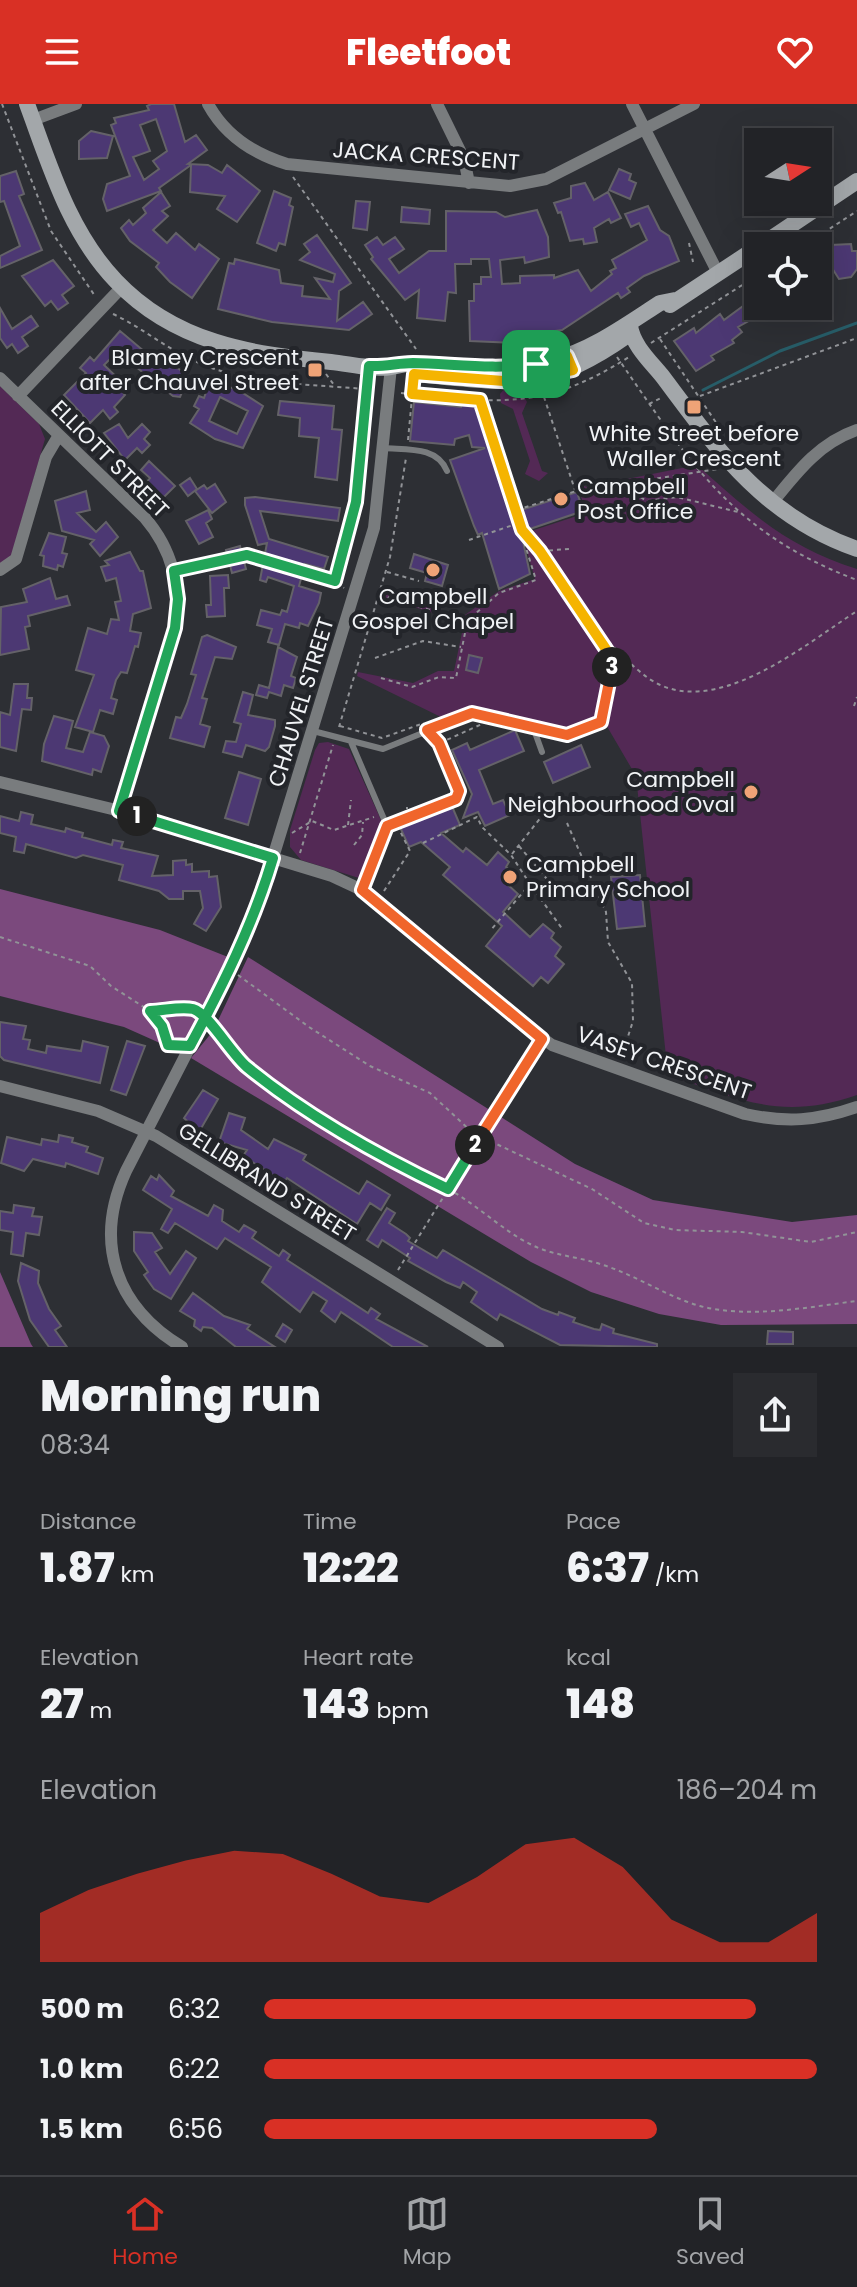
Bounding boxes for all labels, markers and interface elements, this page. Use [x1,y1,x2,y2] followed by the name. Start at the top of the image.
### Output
[346,27,511,78] text: Fleetfoot
[40,30,84,74] icon: menu
[773,30,817,74] icon: heart
[744,128,832,216] north arrow
[744,128,832,320] map controls
[331,134,521,178] street label: JACKA CRESCENT
[744,232,832,320] button: locate
[502,330,570,398] pin
[79,342,299,398] place label: Blamey Crescent after Chauvel Street
[514,342,558,386] icon: arrive
[306,361,324,379] marker: Blamey Crescent after Chauvel Street
[44,393,176,525] street label: ELLIOTT STREET
[685,398,703,416] marker: White Street before Waller Crescent
[589,418,799,474] place label: White Street before Waller Crescent
[577,471,693,527] place label: Campbell Post Office
[552,490,570,508] marker: Campbell Post Office
[424,561,442,579] marker: Campbell Gospel Chapel
[352,581,514,637] place label: Campbell Gospel Chapel
[260,613,342,791] street label: CHAUVEL STREET
[592,647,632,687] pin: 3
[605,651,619,682] text: 3
[507,764,735,820] place label: Campbell Neighbourhood Oval
[742,783,760,801] marker: Campbell Neighbourhood Oval
[117,796,157,836] pin: 1
[133,800,141,831] text: 1
[526,849,690,905] place label: Campbell Primary School
[501,868,519,886] marker: Campbell Primary School
[573,1019,756,1107] street label: VASEY CRESCENT
[172,1115,362,1249] street label: GELLIBRAND STREET
[455,1125,495,1165] pin: 2
[469,1129,481,1160] text: 2
[40,1365,321,1426] text: Morning run
[733,1373,817,1457] button: share
[40,1427,110,1463] text: 08:34
[40,1506,136,1537] text: Distance
[303,1506,357,1537] text: Time
[566,1506,621,1537] text: Pace
[40,1540,115,1596] text: 1.87
[303,1540,399,1596] text: 12:22
[566,1540,649,1596] text: 6:37
[115,1559,154,1590] text: km
[649,1559,699,1590] text: /km
[40,1642,139,1673] text: Elevation
[303,1642,414,1673] text: Heart rate
[566,1642,611,1673] text: kcal
[40,1676,84,1732] text: 27
[303,1676,371,1732] text: 143
[566,1676,635,1732] text: 148
[84,1695,112,1726] text: m
[371,1695,429,1726] text: bpm
[40,1772,157,1808] text: Elevation
[677,1772,817,1808] text: 186–204 m
[40,1991,124,2027] text: 500 m
[168,1991,220,2027] text: 6:32
[40,2051,123,2087] text: 1.0 km
[168,2051,220,2087] text: 6:22
[40,2111,123,2147] text: 1.5 km
[168,2111,223,2147] text: 6:56
[112,2192,178,2273] tab: Home
[403,2192,451,2273] tab: Map
[676,2192,745,2273] tab: Saved

